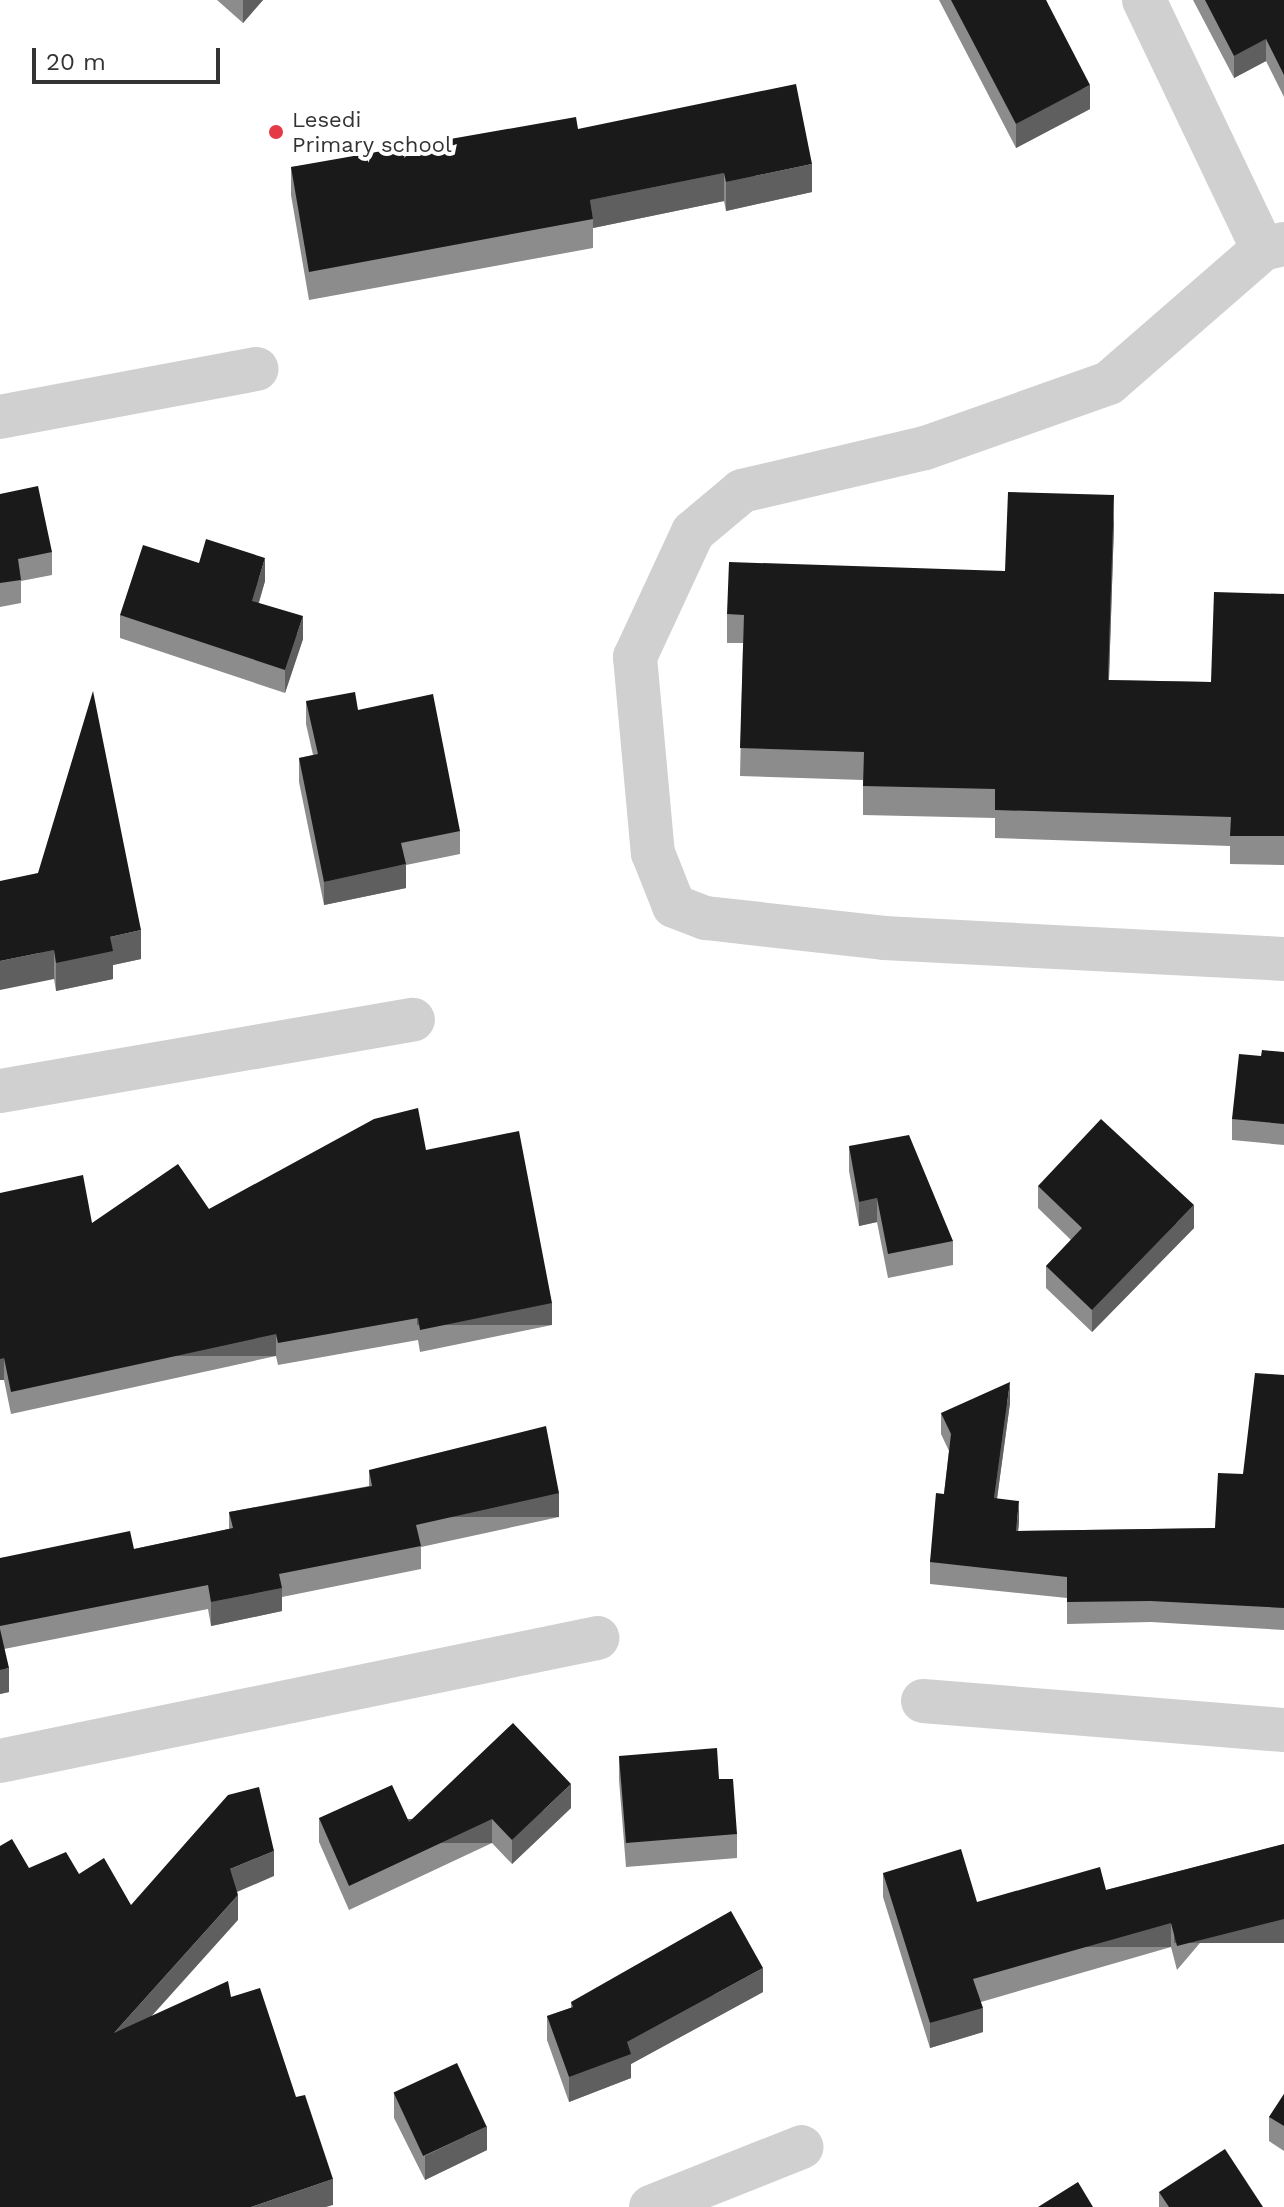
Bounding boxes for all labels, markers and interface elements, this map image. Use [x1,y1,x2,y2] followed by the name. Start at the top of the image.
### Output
[36,32,224,82] scale bar
[46,48,106,76] text: 20 m
[292,106,452,158] place label: Lesedi Primary school
[267,123,285,141] marker: Lesedi Primary school

